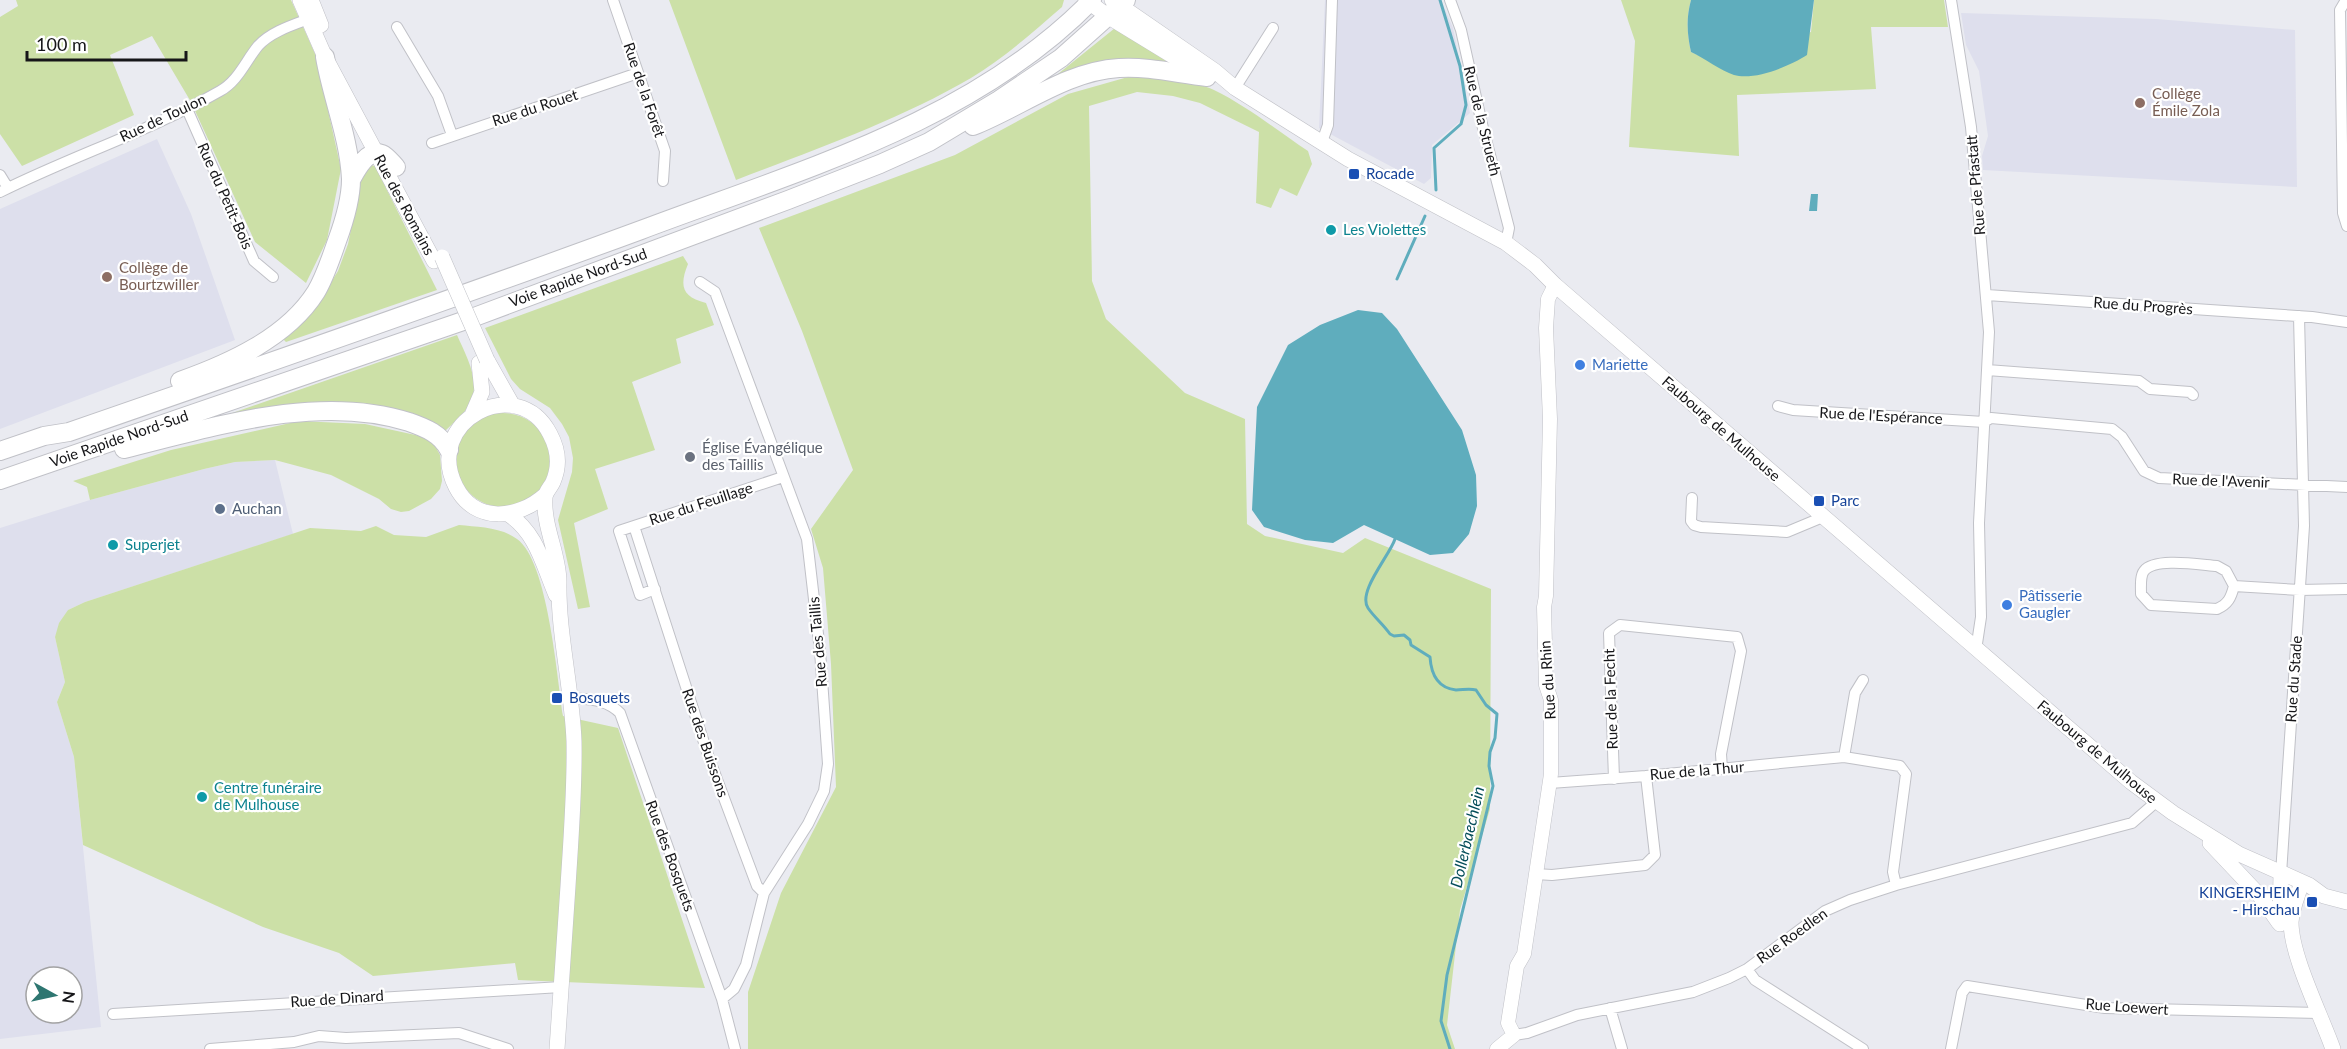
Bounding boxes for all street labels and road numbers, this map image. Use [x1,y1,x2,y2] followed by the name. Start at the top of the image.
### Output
[620,40,670,140] street label: Rue de la Forêt
[1461,64,1505,178] street label: Rue de la Strueth
[490,85,580,129] street label: Rue du Rouet
[117,89,209,145] street label: Rue de Toulon
[1962,133,1988,236] street label: Rue de Pfastatt
[194,140,257,252] street label: Rue du Petit-Bois
[371,151,439,258] street label: Rue des Romains
[506,244,649,310] street label: Voie Rapide Nord-Sud
[2093,293,2193,317] street label: Rue du Progrès
[1659,372,1785,485] street label: Faubourg de Mulhouse
[1819,403,1943,427] street label: Rue de l'Espérance
[47,406,190,470] street label: Voie Rapide Nord-Sud
[2172,469,2271,491] street label: Rue de l'Avenir
[647,478,755,528] street label: Rue du Feuillage
[804,596,830,688] street label: Rue des Taillis
[2281,635,2305,723] street label: Rue du Stade
[1535,640,1559,720] street label: Rue du Rhin
[1599,648,1621,750] street label: Rue de la Fecht
[679,686,733,799] street label: Rue des Buissons
[2034,696,2161,807] street label: Faubourg de Mulhouse
[1649,757,1745,783] street label: Rue de la Thur
[642,798,699,914] street label: Rue des Bosquets
[1753,904,1830,967] street label: Rue Roedlen
[290,986,384,1010] street label: Rue de Dinard
[2085,994,2170,1018] street label: Rue Loewert

